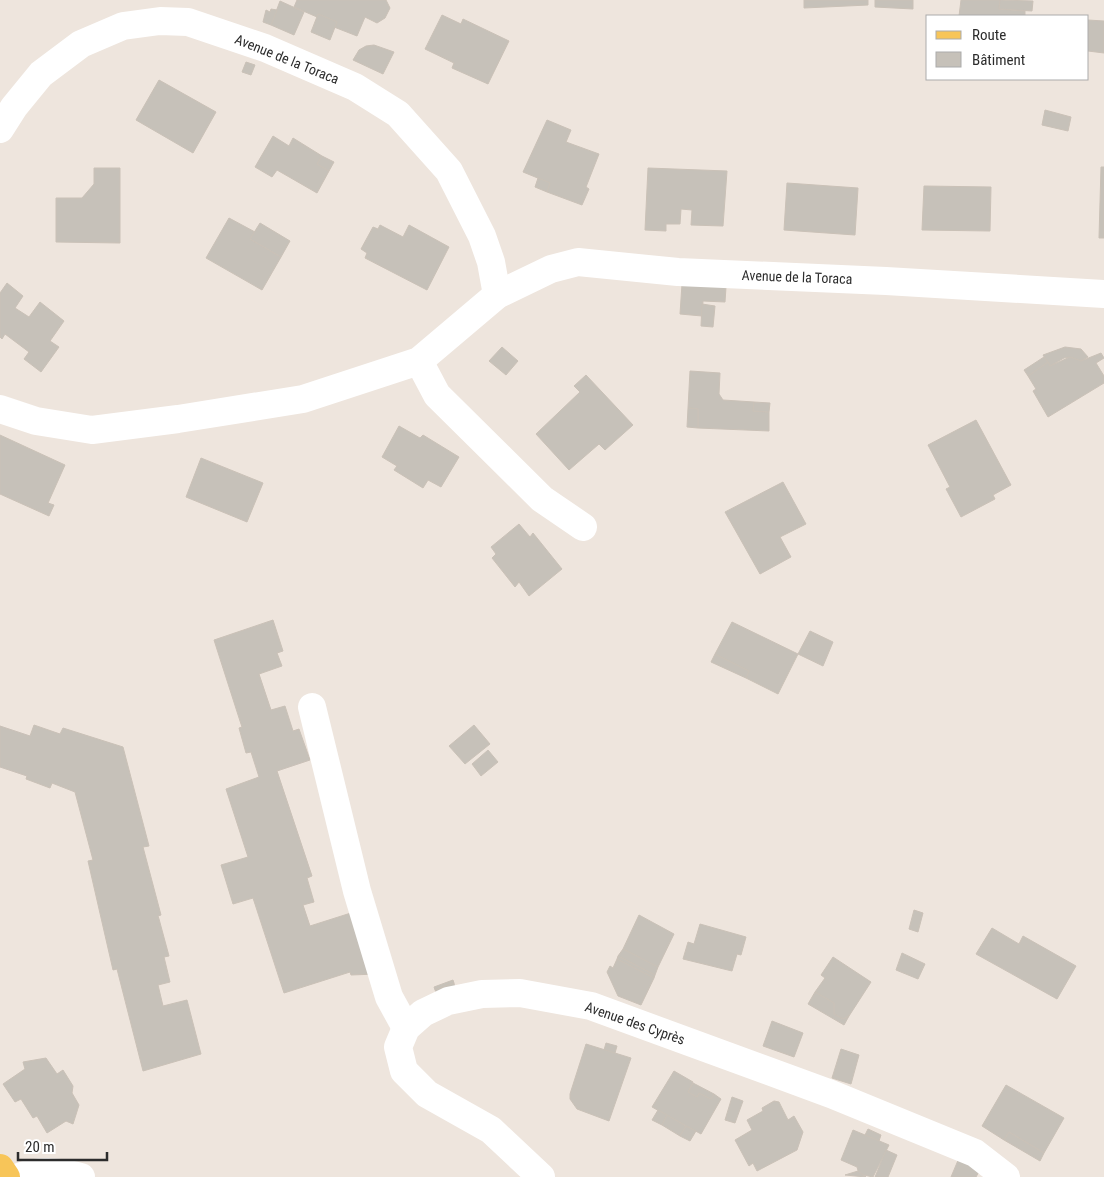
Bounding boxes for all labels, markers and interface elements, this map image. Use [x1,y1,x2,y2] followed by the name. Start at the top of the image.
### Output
[926,15,1089,80] legend
[972,26,1006,44] text: Route
[233,31,341,87] street label: Avenue de la Toraca
[972,51,1025,69] text: Bâtiment
[741,267,853,287] street label: Avenue de la Toraca
[583,998,687,1048] street label: Avenue des Cyprès
[18,1130,106,1162] scale bar
[25,1138,55,1156] text: 20 m

